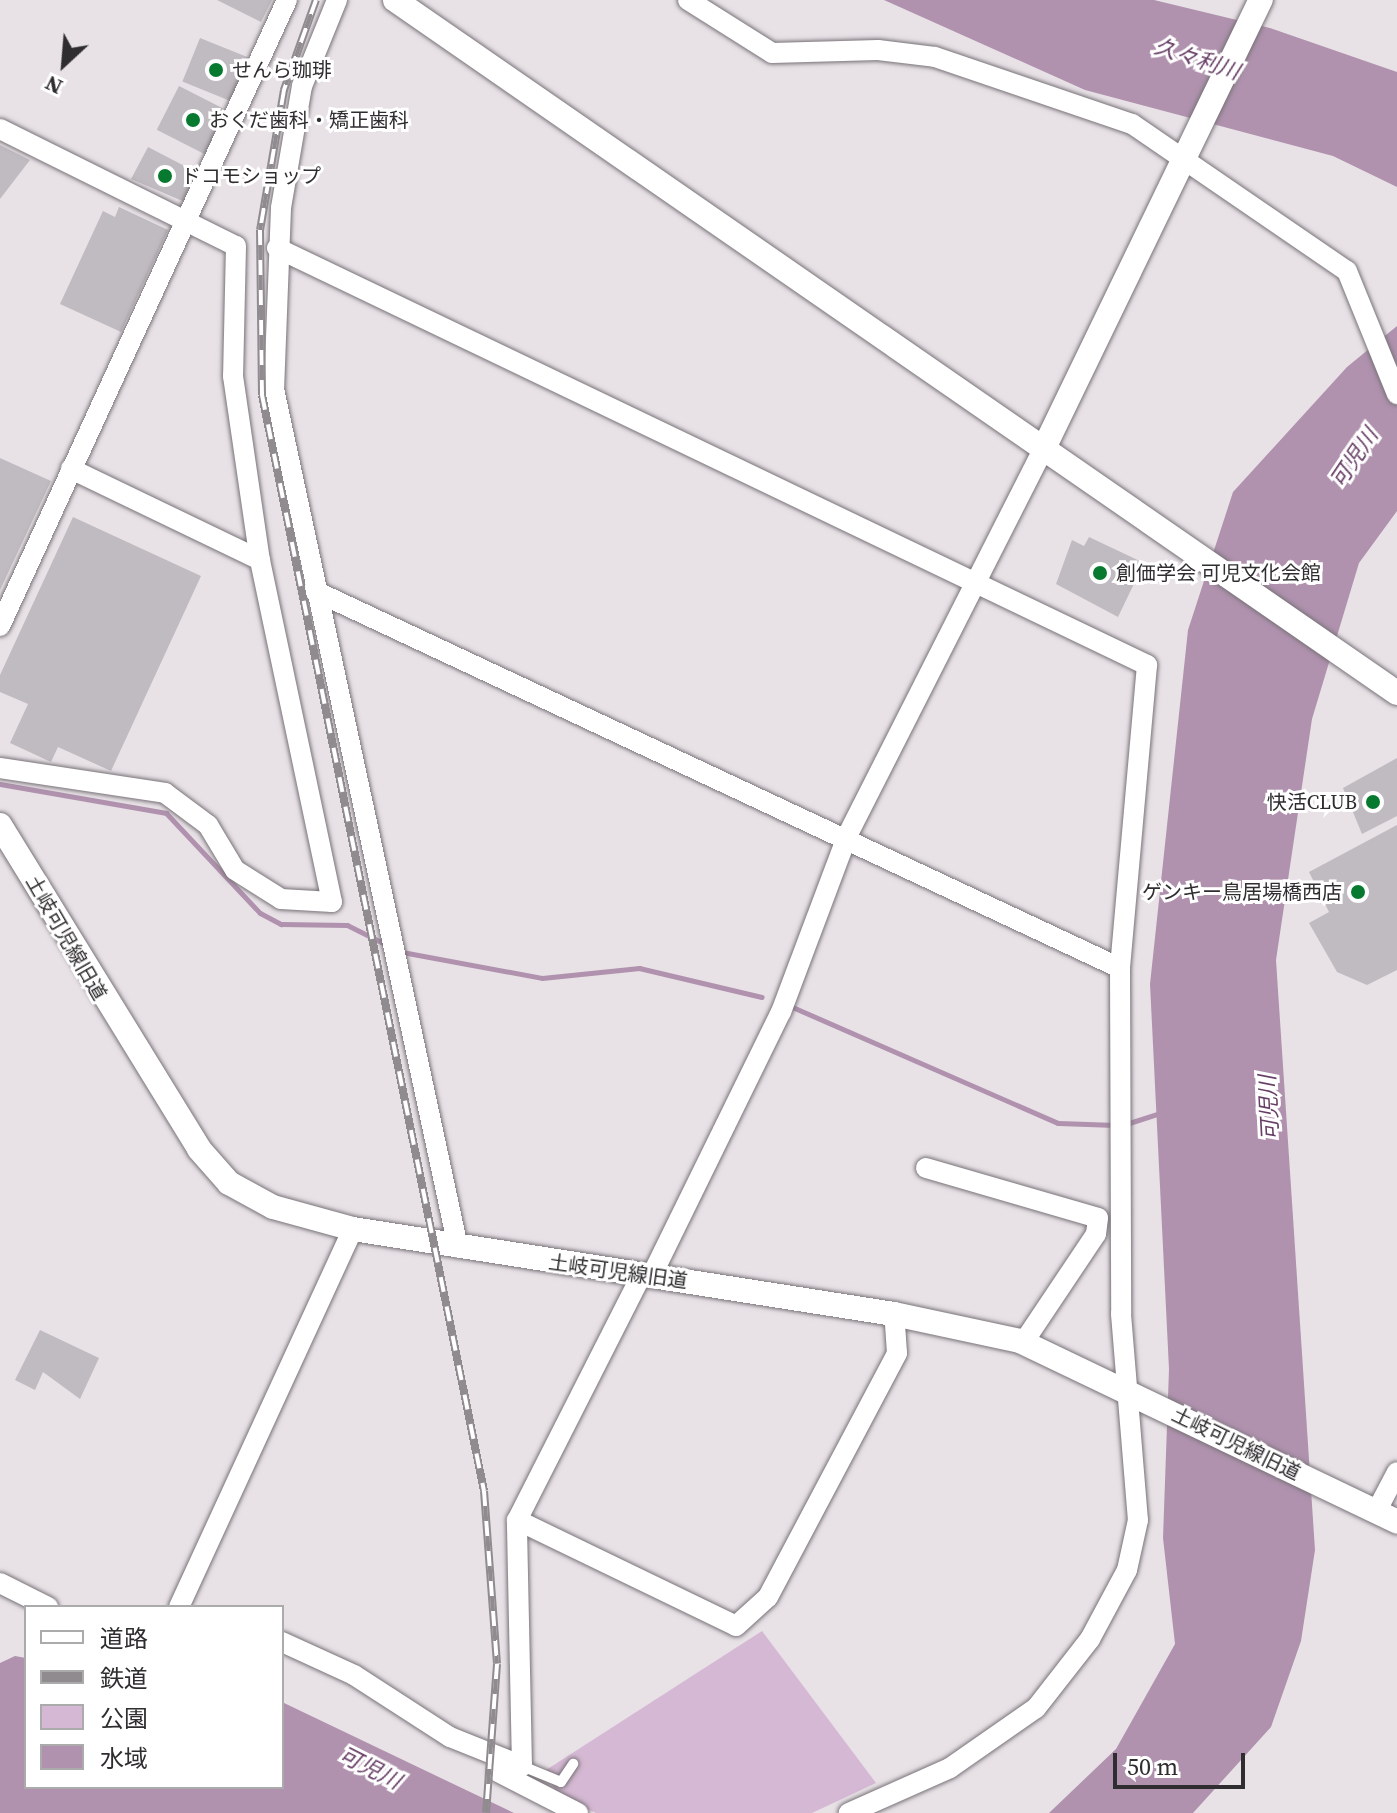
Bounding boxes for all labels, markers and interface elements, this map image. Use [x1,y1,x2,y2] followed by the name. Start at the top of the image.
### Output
[24,24,104,104] north arrow
[1151,33,1243,85] water label: 久々利川
[232,58,332,82] place label: せんら珈琲
[207,61,225,79] marker: せんら珈琲
[40,69,67,103] text: N
[209,108,409,132] place label: おくだ歯科・矯正歯科
[184,111,202,129] marker: おくだ歯科・矯正歯科
[181,164,321,188] place label: ドコモショップ
[156,167,174,185] marker: ドコモショップ
[1325,423,1383,493] water label: 可児川
[1116,561,1321,585] place label: 創価学会 可児文化会館
[1091,564,1109,582] marker: 創価学会 可児文化会館
[1267,790,1357,814] place label: 快活CLUB
[1364,793,1382,811] marker: 快活CLUB
[21,871,111,1005] street label: 土岐可児線旧道
[1142,880,1342,904] place label: ゲンキー鳥居場橋西店
[1349,883,1367,901] marker: ゲンキー鳥居場橋西店
[1254,1074,1284,1142] water label: 可児川
[547,1250,689,1294] street label: 土岐可児線旧道
[1168,1403,1304,1485] street label: 土岐可児線旧道
[24,1605,284,1789] legend
[100,1622,148,1655] text: 道路
[100,1662,148,1695] text: 鉄道
[100,1702,148,1735] text: 公園
[1117,1737,1249,1787] scale bar
[335,1741,405,1795] water label: 可児川
[100,1742,148,1775] text: 水域
[1127,1750,1178,1783] text: 50 m

